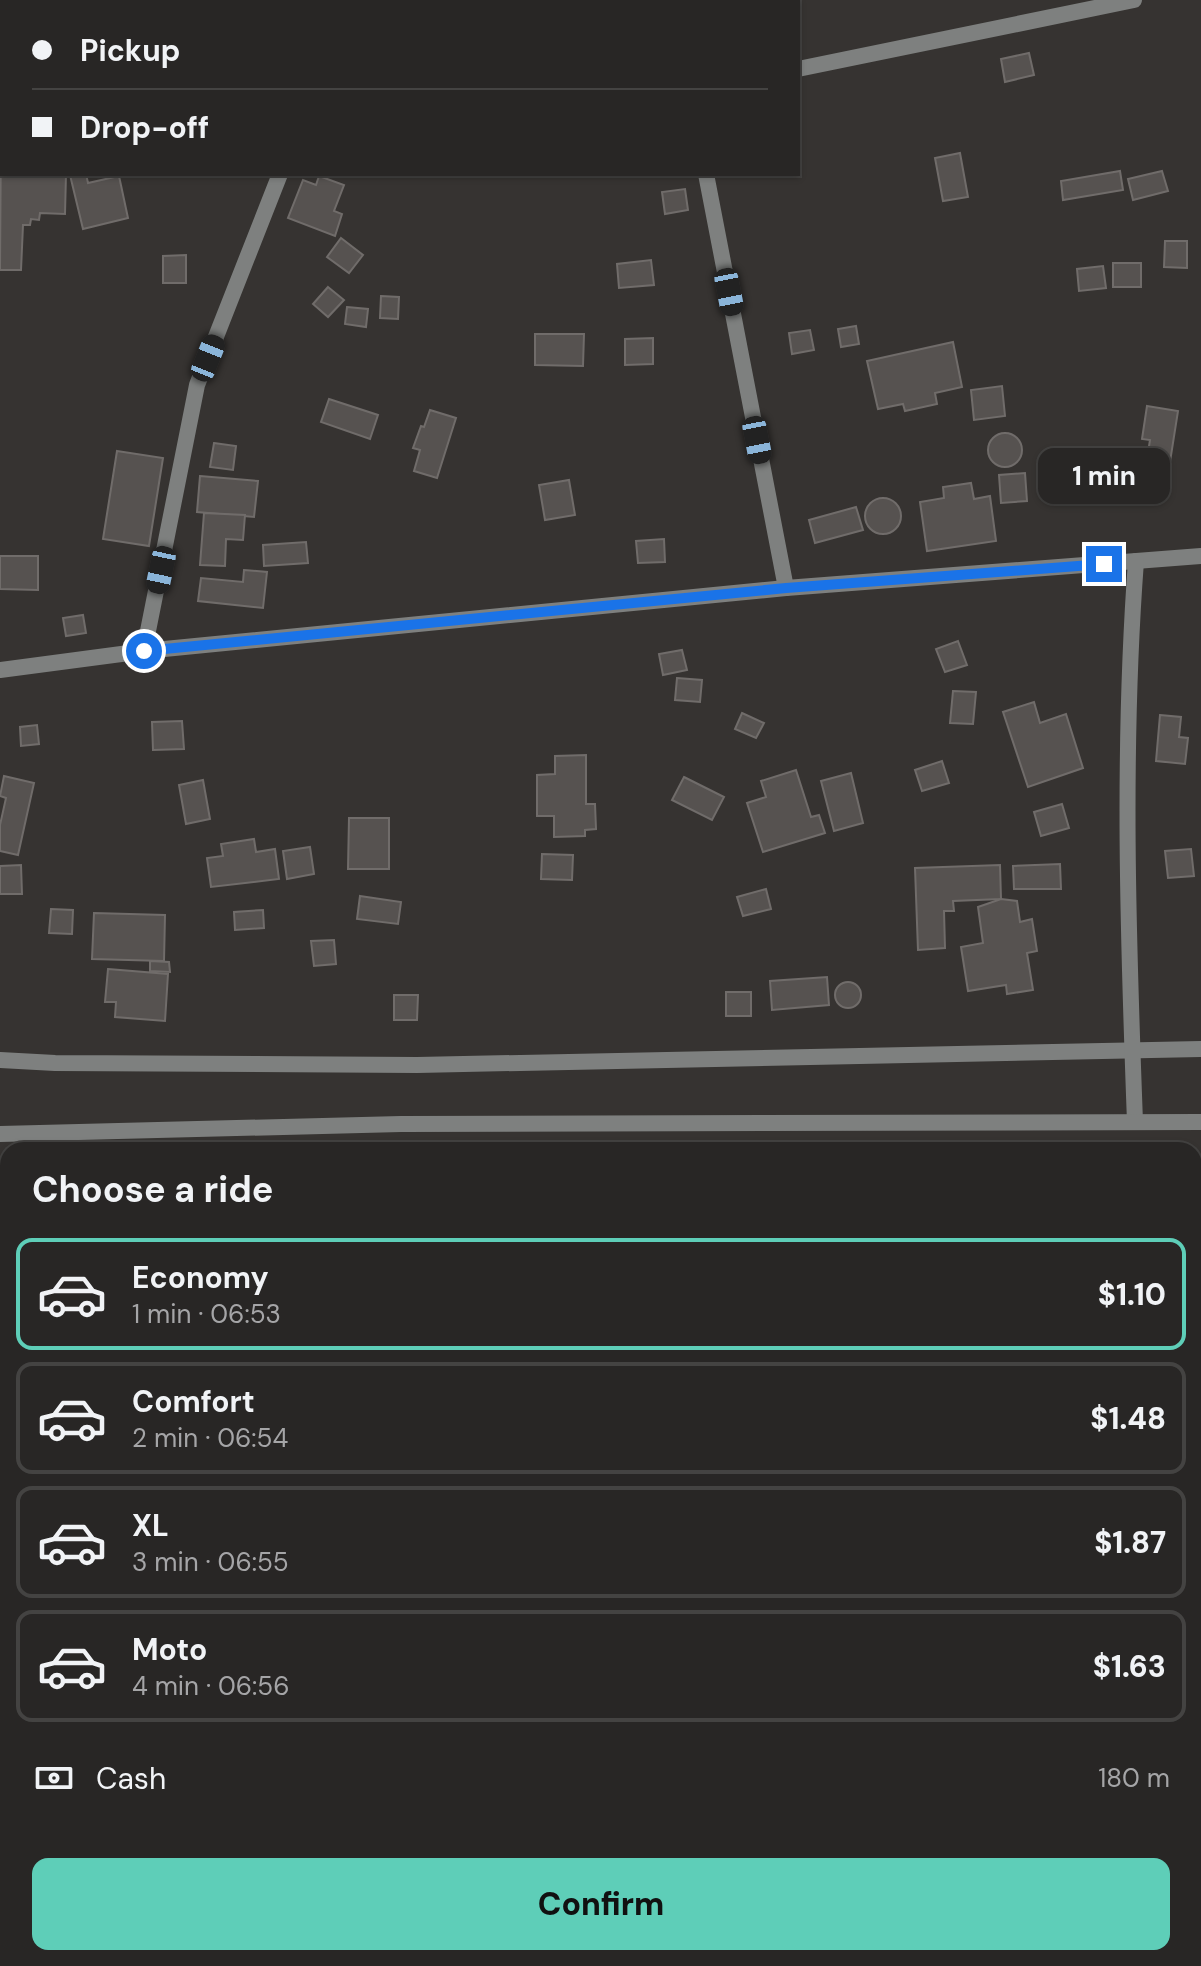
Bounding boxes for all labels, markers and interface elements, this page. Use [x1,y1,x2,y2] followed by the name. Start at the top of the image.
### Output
[80,31,180,70] text: Pickup
[80,108,209,147] text: Drop-off
[713,266,745,318] car
[188,331,228,385] car
[741,414,773,466] car
[1038,448,1170,504] callout: 1 min
[1072,459,1136,493] text: 1 min
[144,544,178,596] car
[1086,546,1122,582] route end
[126,633,162,669] route start
[32,1166,273,1213] text: Choose a ride
[36,1258,108,1330] icon: car
[132,1258,269,1297] text: Economy
[1098,1275,1166,1314] text: $1.10
[132,1297,281,1331] text: 1 min · 06:53
[36,1382,108,1454] icon: car
[132,1382,255,1421] text: Comfort
[1090,1399,1166,1438] text: $1.48
[132,1421,288,1455] text: 2 min · 06:54
[36,1506,108,1578] icon: car
[132,1506,169,1545] text: XL
[1094,1523,1166,1562] text: $1.87
[132,1545,289,1579] text: 3 min · 06:55
[36,1630,108,1702] icon: car
[132,1630,207,1669] text: Moto
[1093,1647,1166,1686] text: $1.63
[132,1669,290,1703] text: 4 min · 06:56
[32,1756,76,1800] icon: cash
[96,1759,166,1798] text: Cash
[1098,1761,1170,1795] text: 180 m
[32,1858,1170,1950] button: Confirm

